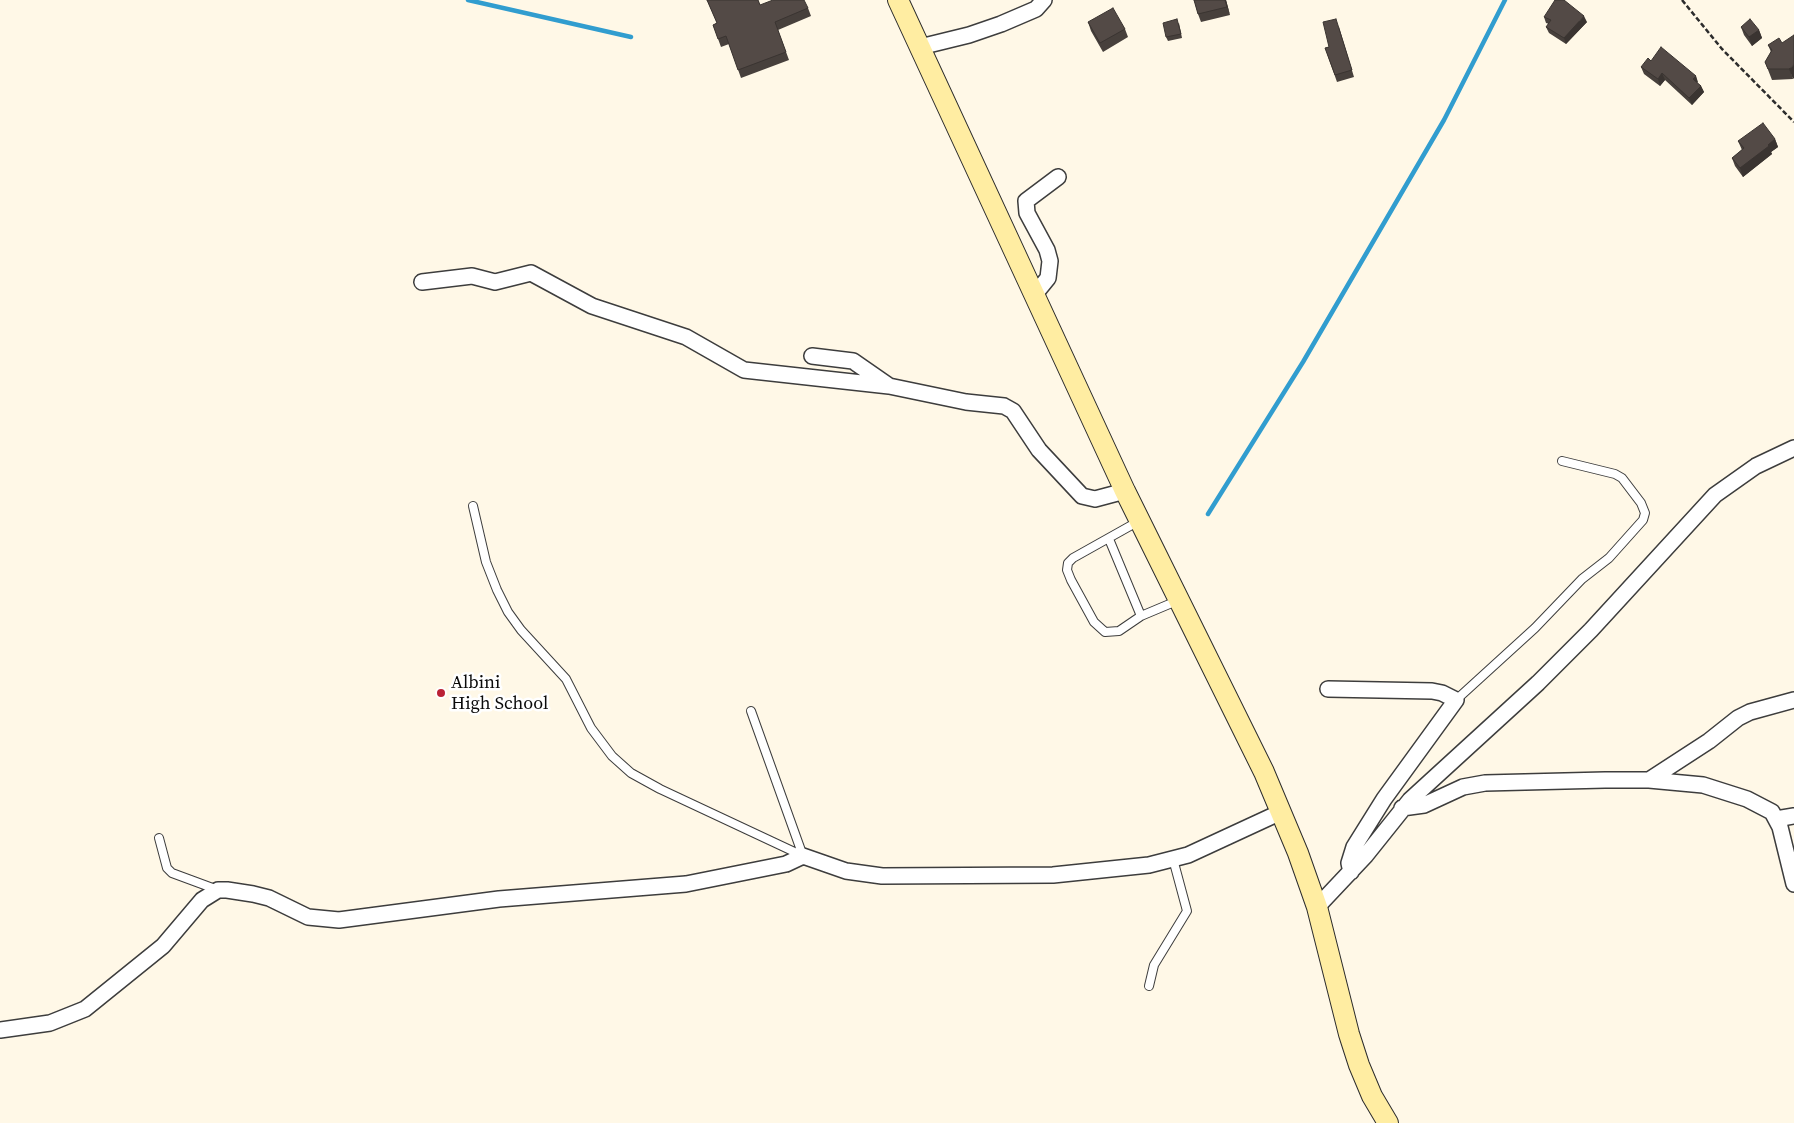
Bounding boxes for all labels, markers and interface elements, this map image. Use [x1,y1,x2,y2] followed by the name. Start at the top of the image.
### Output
[451,672,548,714] place label: Albini High School
[435,687,447,699] marker: Albini High School

